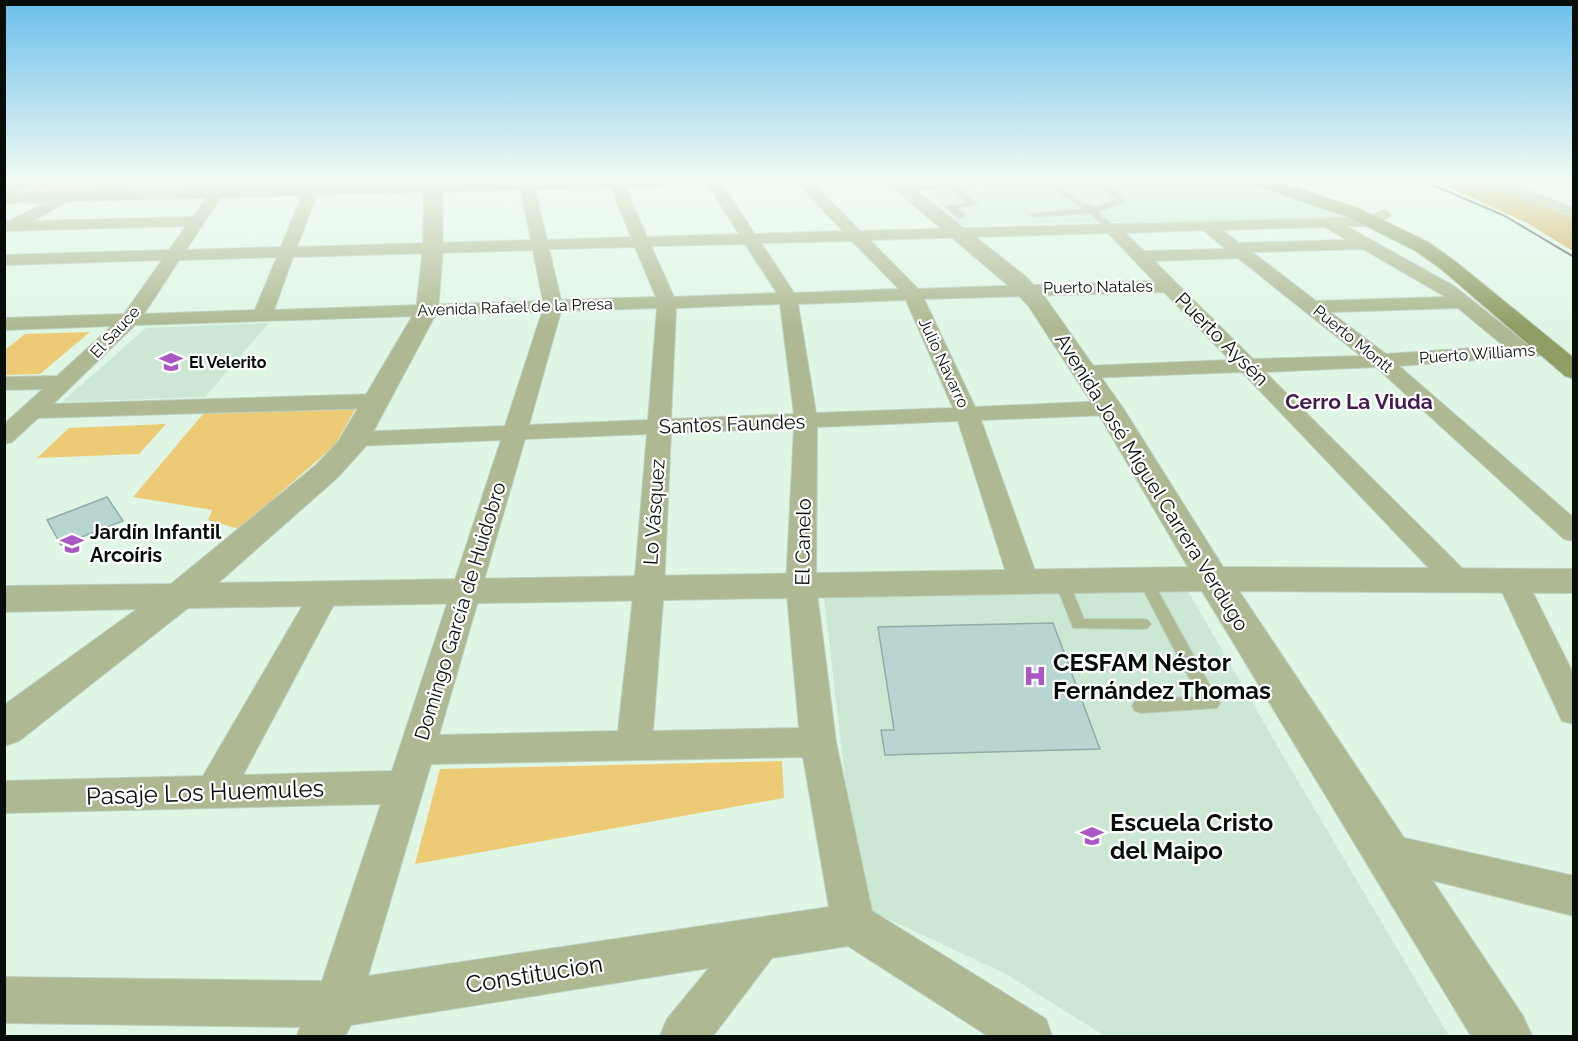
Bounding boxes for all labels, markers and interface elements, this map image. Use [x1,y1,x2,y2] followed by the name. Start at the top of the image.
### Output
[1043,277,1153,297] street label: Puerto Natales
[1170,287,1274,391] street label: Puerto Aysén
[417,294,613,320] street label: Avenida Rafael de la Presa
[1309,301,1397,377] street label: Puerto Montt
[86,302,144,362] street label: El Sauce
[915,315,973,411] street label: Julio Navarro
[1050,329,1254,635] street label: Avenida José Miguel Carrera Verdugo
[1418,340,1536,368] street label: Puerto Williams
[158,349,184,375] school or university icon: El Velerito
[189,353,267,372] place label: El Velerito
[1285,389,1433,414] district label: Cerro La Viuda
[658,409,806,439] street label: Santos Faundes
[638,458,670,566] street label: Lo Vásquez
[409,479,511,743] street label: Domingo García de Huidobro
[790,498,816,586] street label: El Canelo
[90,520,222,567] place label: Jardín Infantil Arcoíris
[59,531,85,557] school or university icon: Jardín Infantil Arcoíris
[1053,648,1271,705] place label: CESFAM Néstor Fernández Thomas
[1022,663,1048,689] hospital icon: CESFAM Néstor Fernández Thomas
[85,773,325,811] street label: Pasaje Los Huemules
[1110,808,1273,865] place label: Escuela Cristo del Maipo
[1079,823,1105,849] school or university icon: Escuela Cristo del Maipo
[463,949,605,999] street label: Constitucion

